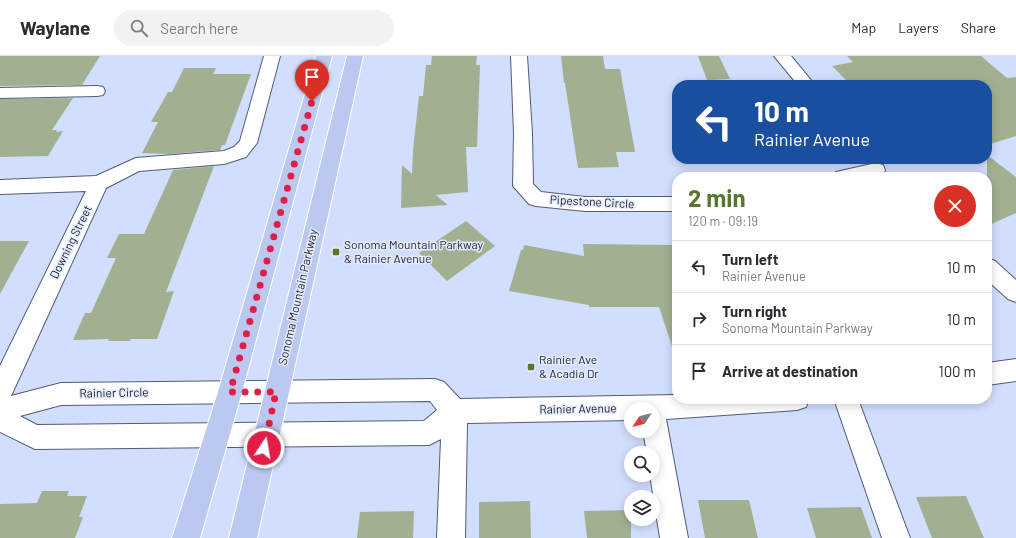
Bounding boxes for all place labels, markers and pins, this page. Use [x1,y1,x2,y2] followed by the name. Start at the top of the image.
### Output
[295,60,329,101] pin
[344,237,484,265] place label: Sonoma Mountain Parkway & Rainier Avenue
[331,247,341,257] marker: Sonoma Mountain Parkway & Rainier Avenue
[539,352,599,380] place label: Rainier Ave & Acadia Dr
[526,362,536,372] marker: Rainier Ave & Acadia Dr

